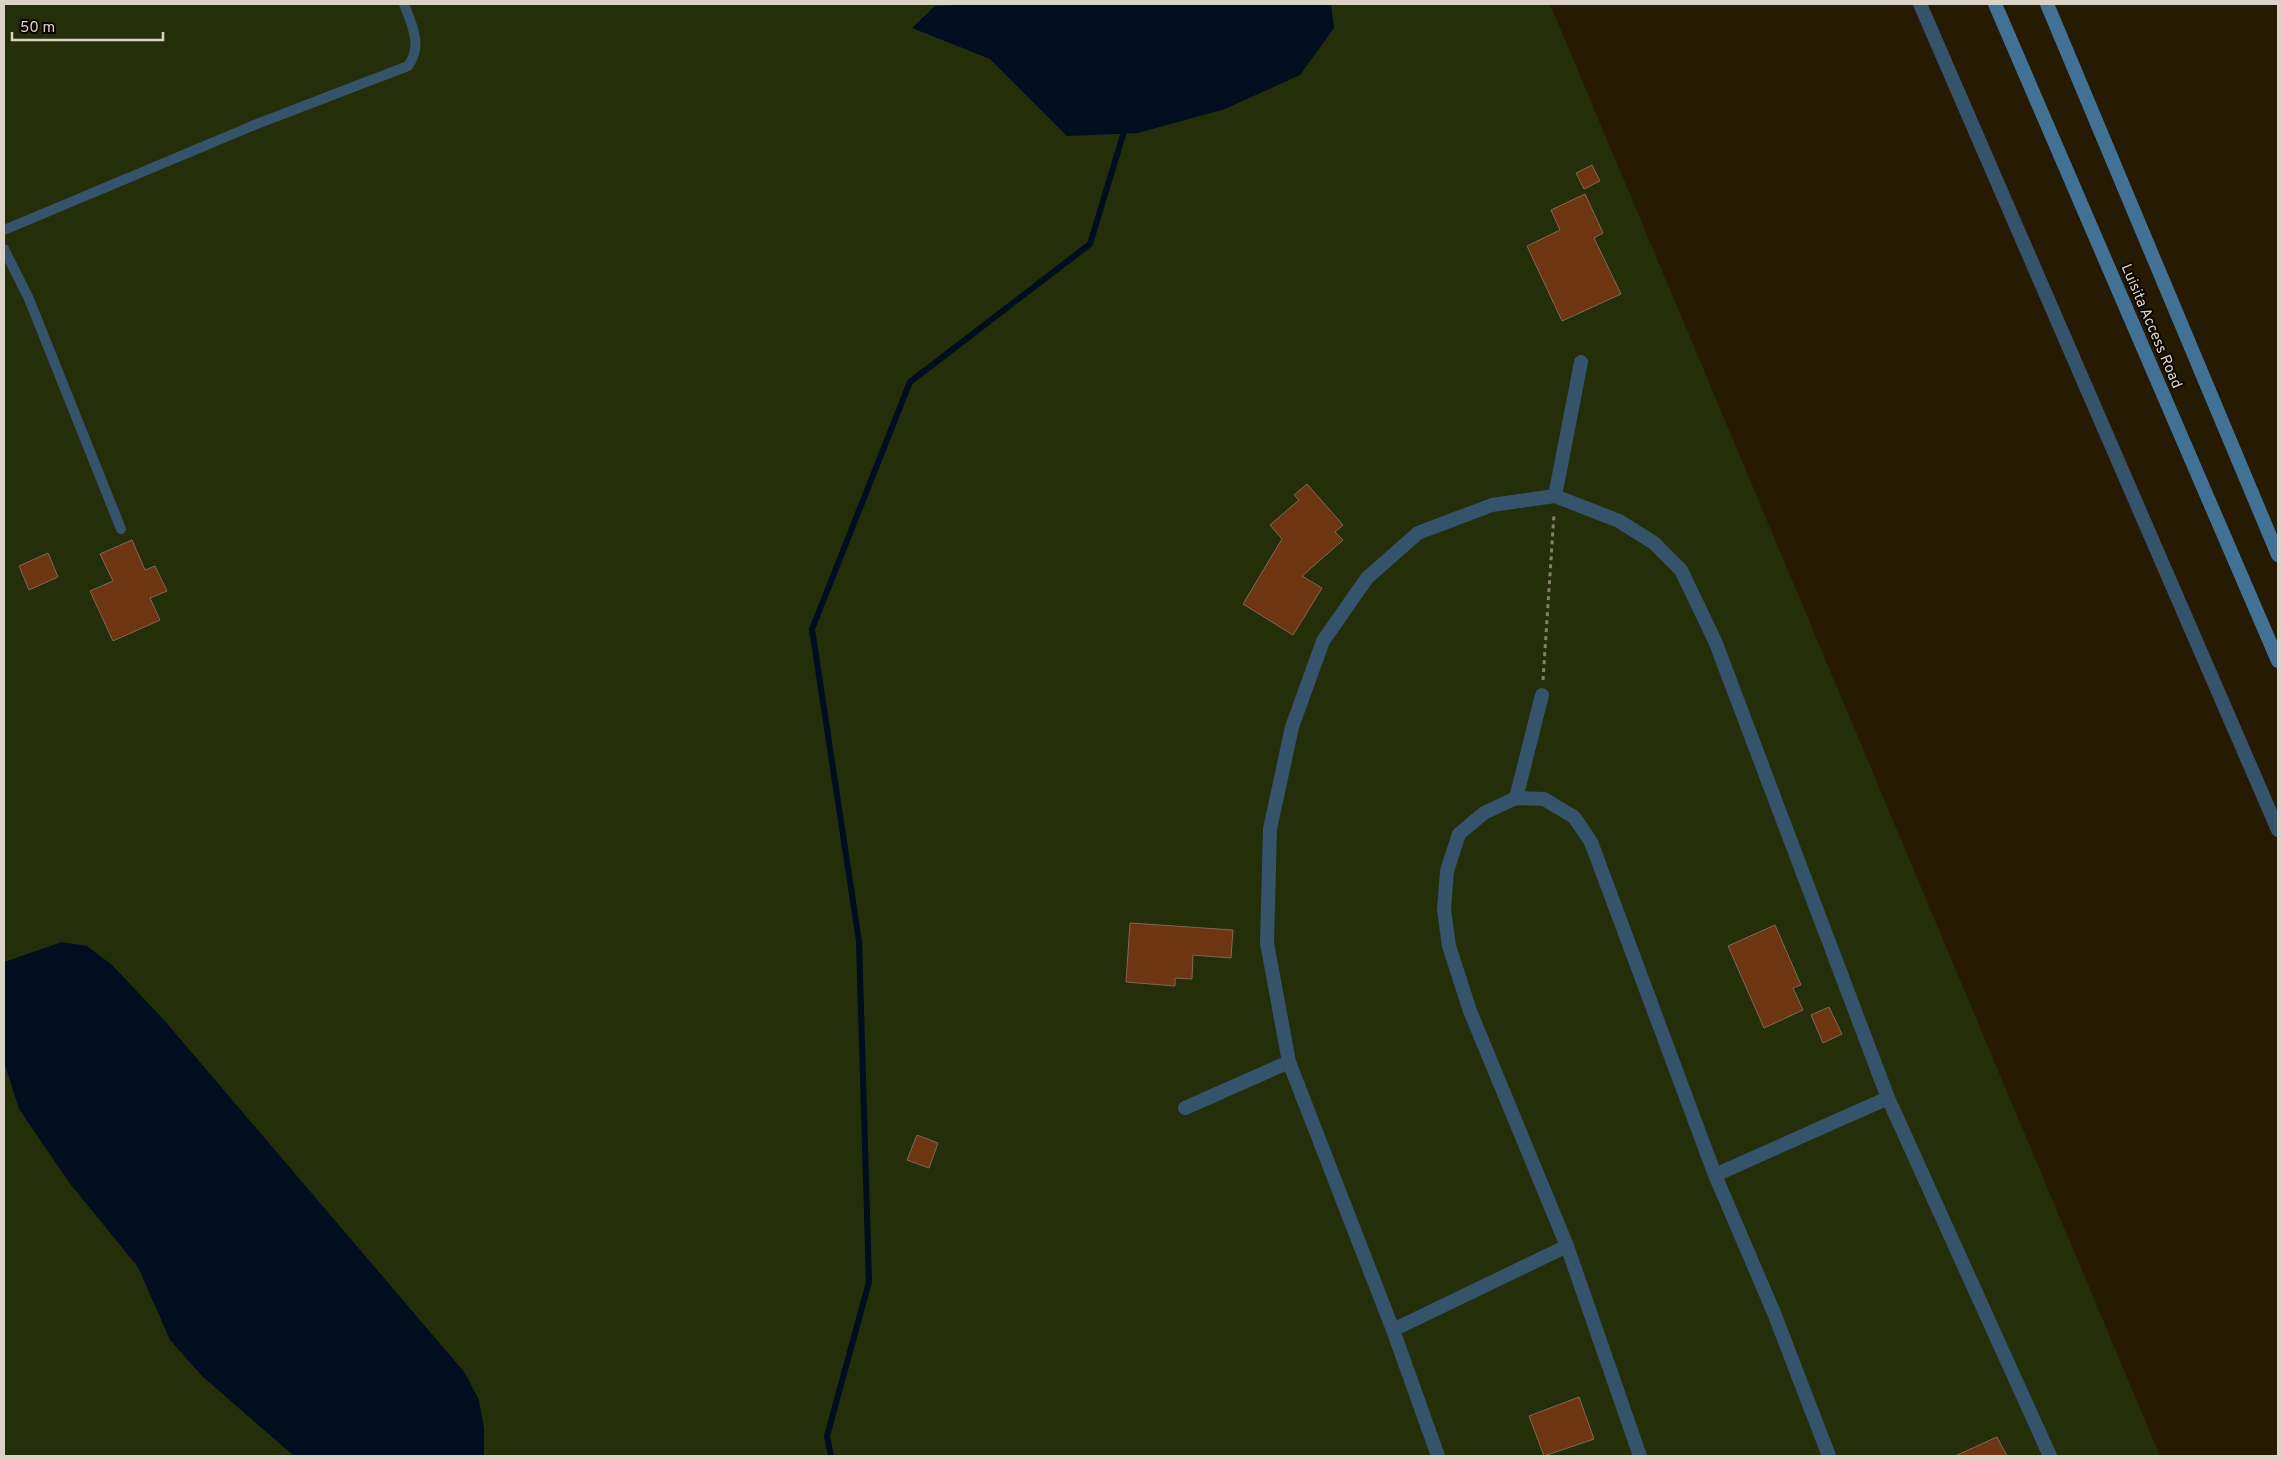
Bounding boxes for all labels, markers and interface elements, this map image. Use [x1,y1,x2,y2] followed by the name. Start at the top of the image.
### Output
[12,10,164,42] scale bar
[20,19,55,38] text: 50 m
[2116,262,2185,392] street label: Luisita Access Road

